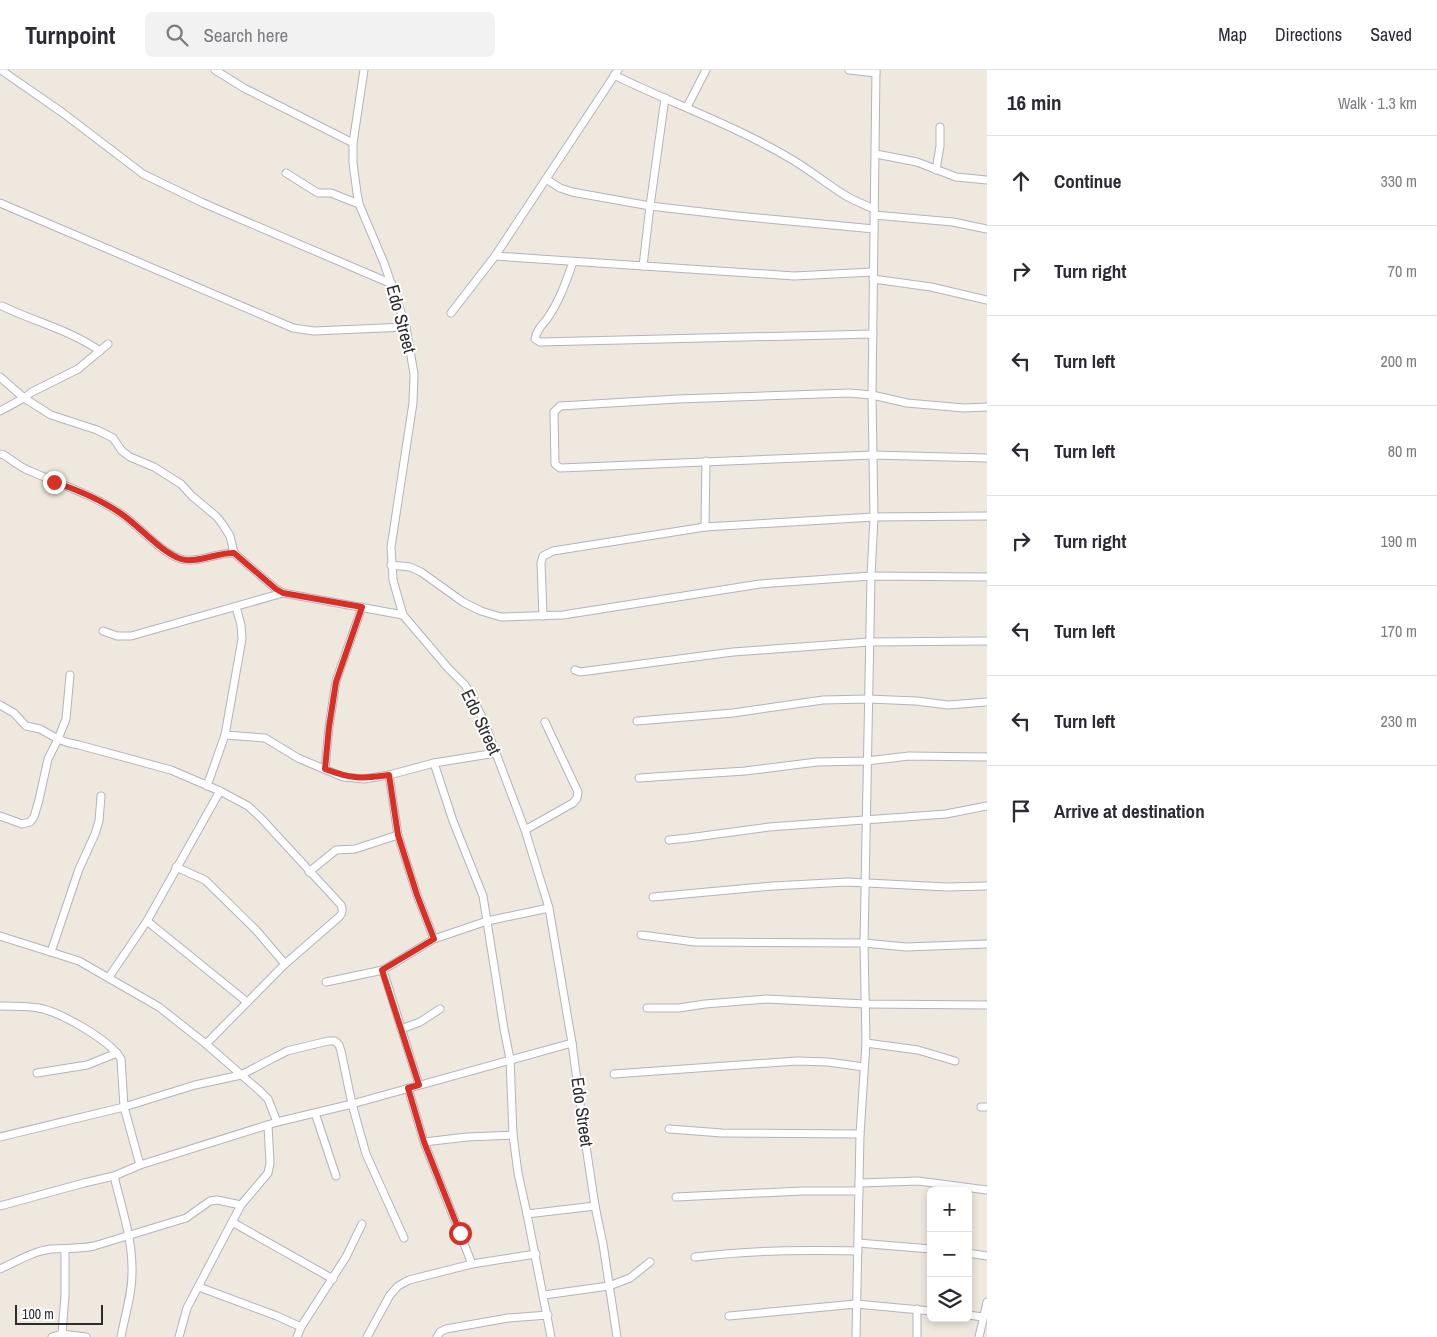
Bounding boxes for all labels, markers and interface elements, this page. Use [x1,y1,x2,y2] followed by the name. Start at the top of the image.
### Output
[145,12,495,57] search box
[25,19,115,51] text: Turnpoint
[163,21,191,49] icon: search
[203,22,288,48] text: Search here
[1218,22,1247,47] text: Map
[1275,22,1342,47] text: Directions
[1370,22,1412,47] text: Saved
[1007,88,1062,117] text: 16 min
[1338,92,1417,114] text: Walk · 1.3 km
[1007,167,1035,195] icon: ahead
[1054,168,1122,194] text: Continue
[1381,170,1417,192] text: 330 m
[1007,257,1035,285] icon: right
[1054,258,1126,284] text: Turn right
[1388,260,1417,282] text: 70 m
[380,282,423,356] street label: Edo Street
[1007,347,1035,375] icon: left
[1054,348,1115,374] text: Turn left
[1381,350,1417,372] text: 200 m
[1007,437,1035,465] icon: left
[1054,438,1115,464] text: Turn left
[1388,440,1417,462] text: 80 m
[43,471,66,494] route end
[1007,527,1035,555] icon: right
[1054,528,1126,554] text: Turn right
[1381,530,1417,552] text: 190 m
[1007,617,1035,645] icon: left
[1054,618,1115,644] text: Turn left
[1381,620,1417,642] text: 170 m
[455,685,508,759] street label: Edo Street
[1007,707,1035,735] icon: left
[1054,708,1115,734] text: Turn left
[1381,710,1417,732] text: 230 m
[1007,797,1035,825] icon: arrive
[1054,798,1205,824] text: Arrive at destination
[565,1076,600,1148] street label: Edo Street
[927,1187,972,1322] map controls
[927,1187,972,1232] button: +
[449,1222,472,1245] route start
[927,1232,972,1277] button: −
[927,1277,972,1322] button: layers
[15,1302,102,1325] scale bar
[22,1305,54,1323] text: 100 m

